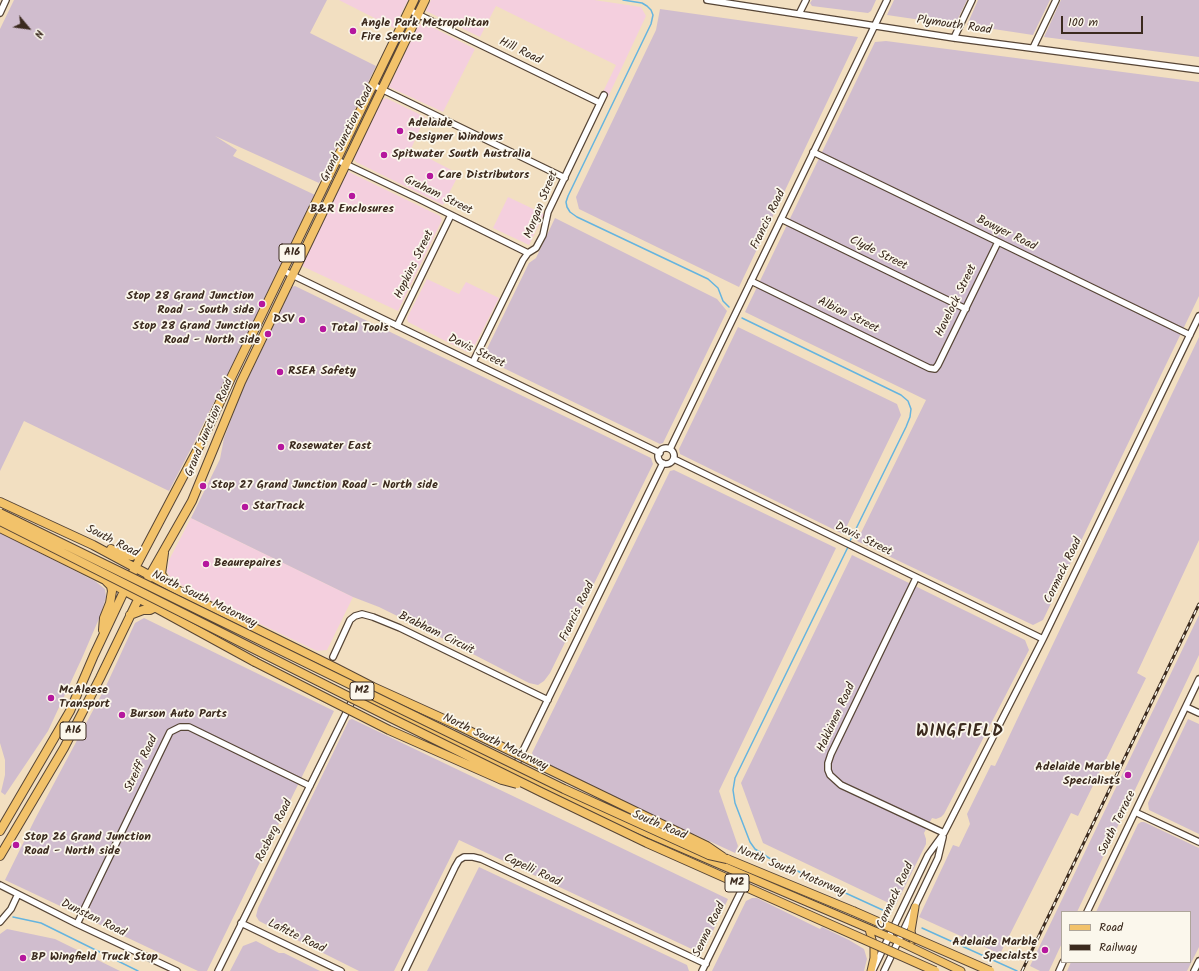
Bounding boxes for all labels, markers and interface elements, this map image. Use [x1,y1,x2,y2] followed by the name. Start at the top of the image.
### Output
[8,8,48,48] north arrow
[1063,8,1145,34] scale bar
[1068,13,1098,32] text: 100 m
[915,14,993,38] street label: Plymouth Road
[361,17,489,45] place label: Angle Park Metropolitan Fire Service
[29,26,48,41] text: N
[348,26,358,36] marker: Angle Park Metropolitan Fire Service
[496,36,544,68] street label: Hill Road
[318,83,378,185] street label: Grand Junction Road
[408,117,503,145] place label: Adelaide Designer Windows
[395,126,405,136] marker: Adelaide Designer Windows
[392,148,531,162] place label: Spitwater South Australia
[379,150,389,160] marker: Spitwater South Australia
[438,169,529,183] place label: Care Distributors
[522,169,562,241] street label: Morgan Street
[425,171,435,181] marker: Care Distributors
[402,173,474,219] street label: Graham Street
[748,188,790,252] street label: Francis Road
[347,191,357,201] marker: B&R Enclosures
[310,203,394,217] place label: B&R Enclosures
[974,213,1038,255] street label: Bowyer Road
[392,228,438,302] street label: Hopkins Street
[847,234,909,274] street label: Clyde Street
[279,244,305,262] road number: A16
[933,262,981,340] street label: Havelock Street
[127,290,254,318] place label: Stop 28 Grand Junction Road - South side
[815,295,881,337] street label: Albion Street
[257,299,267,309] marker: Stop 28 Grand Junction Road - South side
[273,313,294,327] place label: DSV
[297,315,307,325] marker: DSV
[133,320,260,348] place label: Stop 28 Grand Junction Road - North side
[331,322,389,336] place label: Total Tools
[318,324,328,334] marker: Total Tools
[263,329,273,339] marker: Stop 28 Grand Junction Road - North side
[445,332,507,372] street label: Davis Street
[288,365,356,379] place label: RSEA Safety
[275,367,285,377] marker: RSEA Safety
[183,377,237,479] street label: Grand Junction Road
[289,440,372,454] place label: Rosewater East
[276,442,286,452] marker: Rosewater East
[211,479,438,493] place label: Stop 27 Grand Junction Road - North side
[198,481,208,491] marker: Stop 27 Grand Junction Road - North side
[253,500,304,514] place label: StarTrack
[240,502,250,512] marker: StarTrack
[832,520,894,560] street label: Davis Street
[83,523,141,561] street label: South Road
[1042,536,1086,606] street label: Cormack Road
[214,557,281,571] place label: Beaurepaires
[201,559,211,569] marker: Beaurepaires
[149,568,259,632] street label: North South Motorway
[557,580,599,644] street label: Francis Road
[396,609,476,659] street label: Brabham Circuit
[815,681,859,755] street label: Hakkinen Road
[350,682,374,700] road number: M2
[59,684,110,712] place label: McAleese Transport
[46,693,56,703] marker: McAleese Transport
[130,708,227,722] place label: Burson Auto Parts
[117,710,127,720] marker: Burson Auto Parts
[440,711,550,775] street label: North South Motorway
[60,722,86,740] road number: A16
[916,723,1004,743] district label: WINGFIELD
[122,733,162,795] street label: Streiff Road
[1035,761,1120,789] place label: Adelaide Marble Specialists
[1123,770,1133,780] marker: Adelaide Marble Specialists
[1096,789,1140,857] street label: South Terrace
[254,797,296,865] street label: Rosberg Road
[630,808,688,844] street label: South Road
[24,831,151,859] place label: Stop 26 Grand Junction Road - North side
[11,840,21,850] marker: Stop 26 Grand Junction Road - North side
[735,844,847,900] street label: North South Motorway
[501,851,563,891] street label: Capelli Road
[874,861,918,931] street label: Cormack Road
[725,874,749,892] road number: M2
[58,897,128,941] street label: Dunstan Road
[691,900,729,960] street label: Senna Road
[1061,911,1191,963] legend
[265,917,327,957] street label: Lafitte Road
[1099,918,1123,937] text: Road
[952,936,1037,964] place label: Adelaide Marble Specialsts
[1099,938,1137,957] text: Railway
[1040,945,1050,955] marker: Adelaide Marble Specialsts
[31,951,158,965] place label: BP Wingfield Truck Stop
[18,953,28,963] marker: BP Wingfield Truck Stop

